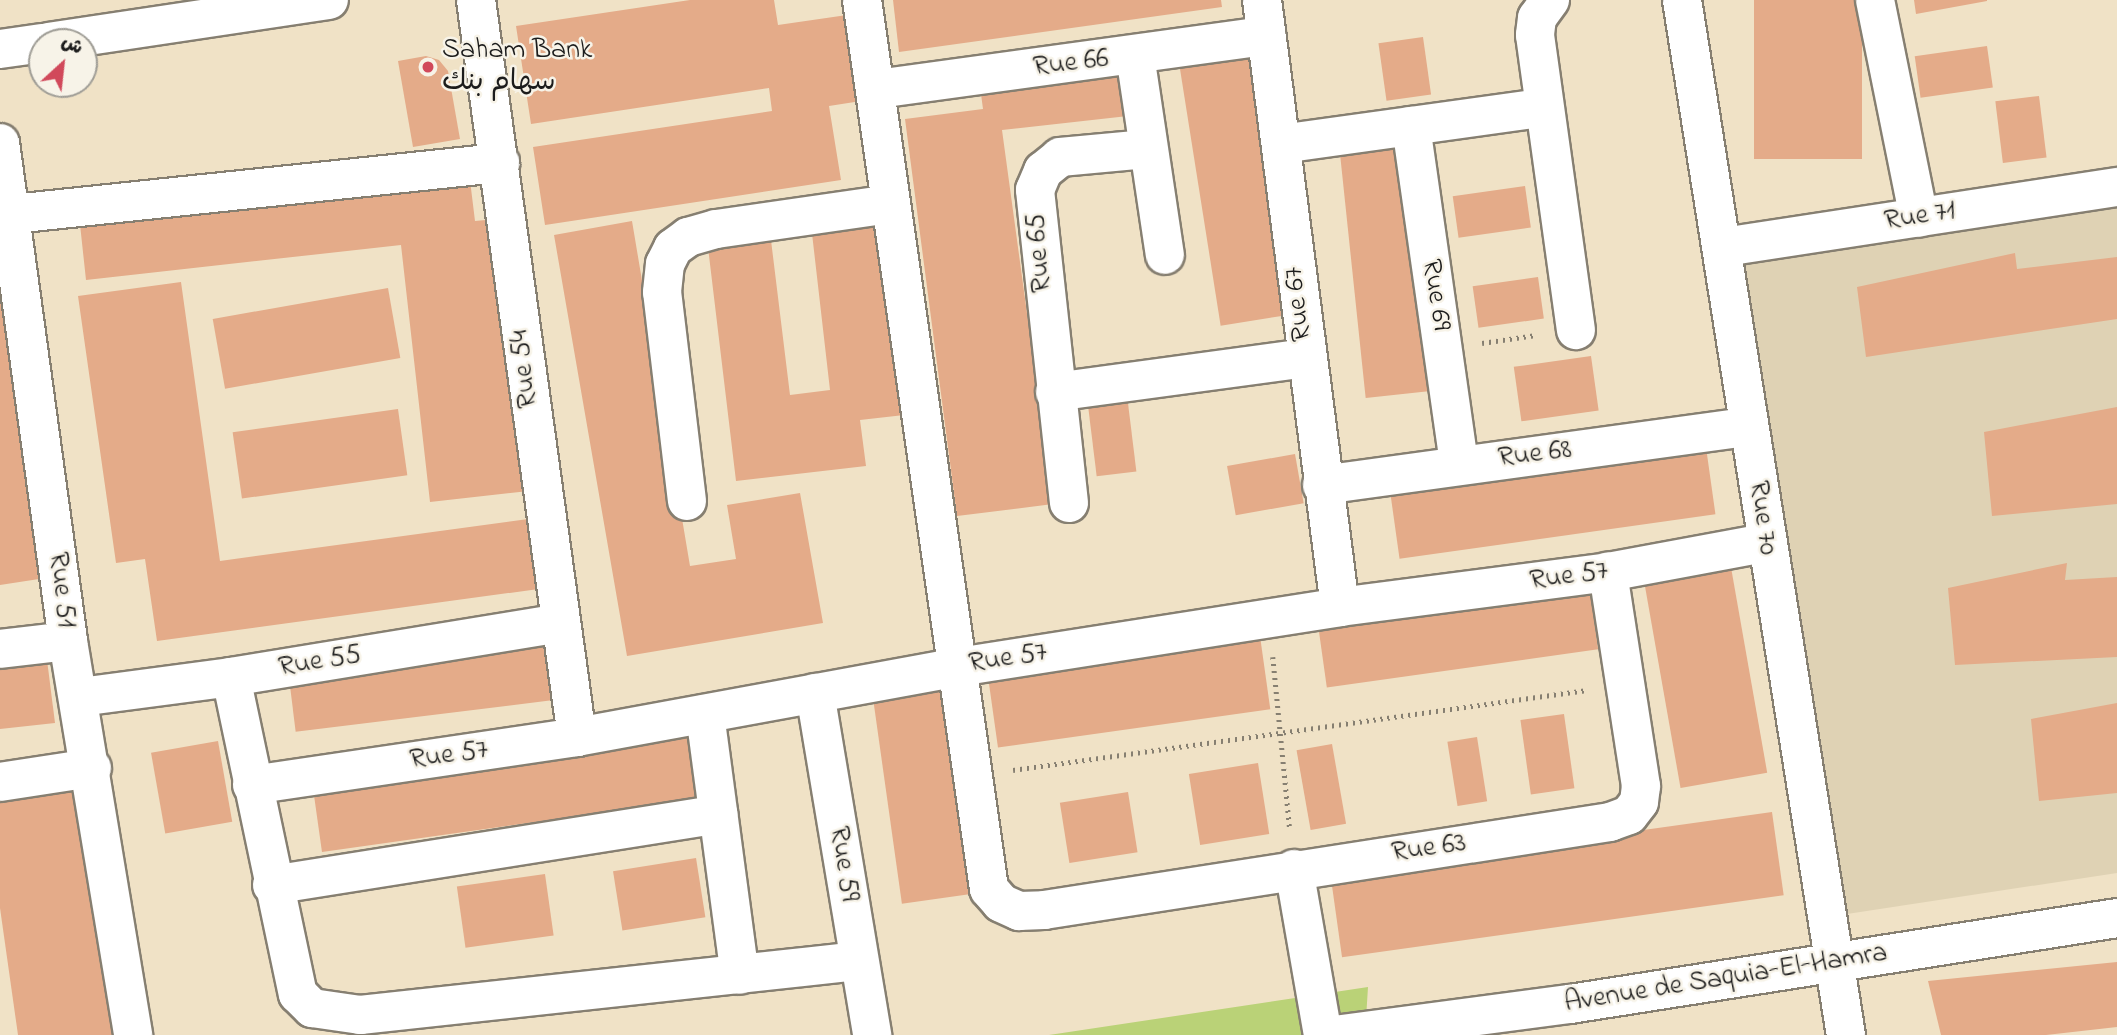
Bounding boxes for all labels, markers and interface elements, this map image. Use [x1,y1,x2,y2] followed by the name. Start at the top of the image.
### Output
[28,28,98,98] north arrow
[56,29,87,62] text: ش
[442,34,592,100] place label: Saham Bank سهام بنك
[1031,43,1111,85] street label: Rue 66
[420,59,436,75] marker: Saham Bank سهام بنك
[1882,195,1958,239] street label: Rue 71
[1020,212,1060,294] street label: Rue 65
[1413,257,1457,333] street label: Rue 69
[1278,265,1320,343] street label: Rue 67
[504,328,546,410] street label: Rue 54
[1496,434,1574,476] street label: Rue 68
[1740,479,1784,557] street label: Rue 70
[40,550,82,630] street label: Rue 51
[1528,555,1610,599] street label: Rue 57
[967,636,1049,682] street label: Rue 57
[276,638,364,686] street label: Rue 55
[408,734,490,778] street label: Rue 57
[821,824,865,904] street label: Rue 59
[1390,827,1468,871] street label: Rue 63
[1562,937,1890,1021] street label: Avenue de Saquia-El-Hamra

